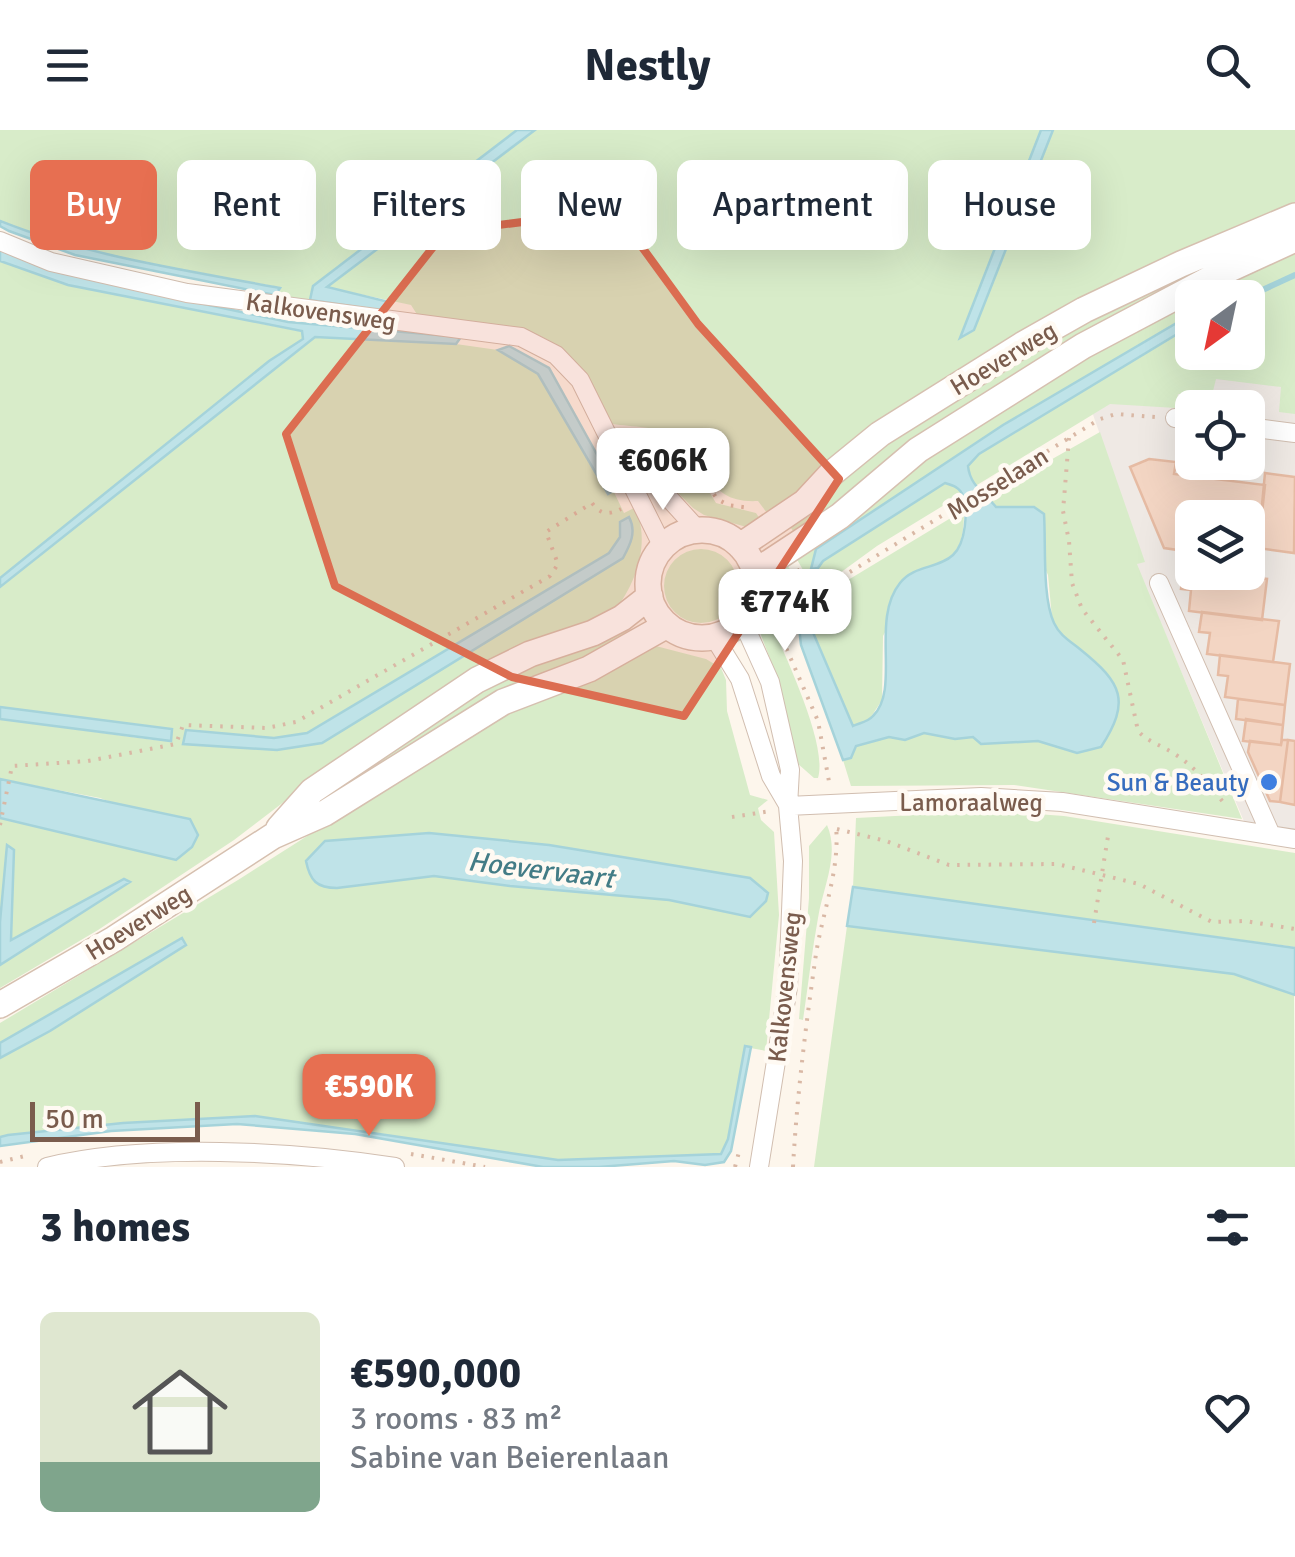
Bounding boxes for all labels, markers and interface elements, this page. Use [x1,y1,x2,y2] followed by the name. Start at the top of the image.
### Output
[40,38,95,93] icon: menu
[584,38,711,93] text: Nestly
[1200,38,1255,93] icon: search
[30,160,157,250] chip: Buy
[177,160,316,250] chip: Rent
[336,160,501,250] chip: Filters
[521,160,657,250] chip: New
[677,160,908,250] chip: Apartment
[928,160,1091,250] chip: House
[1175,280,1265,370] north arrow
[1175,280,1265,590] map controls
[244,286,398,337] street label: Kalkovensweg
[944,315,1062,402] street label: Hoeverweg
[1175,390,1265,480] button: locate
[593,428,733,513] pin: €606K
[941,440,1054,527] street label: Mosselaan
[619,441,707,480] text: €606K
[1175,500,1265,590] button: layers
[715,569,855,654] pin: €774K
[741,582,829,621] text: €774K
[1107,767,1249,798] place label: Sun & Beauty
[1258,771,1280,793] marker: Sun & Beauty
[899,787,1043,818] street label: Lamoraalweg
[466,844,619,896] water label: Hoevervaart
[80,878,197,967] street label: Hoeverweg
[761,910,808,1064] street label: Kalkovensweg
[299,1054,439,1139] pin: €590K
[325,1067,413,1106] text: €590K
[30,1097,200,1141] scale bar
[45,1102,104,1136] text: 50 m
[1200,1200,1255,1255] icon: filters
[40,1202,190,1253] text: 3 homes
[350,1348,521,1399] text: €590,000
[120,1352,240,1472] icon: home
[1200,1385,1255,1440] icon: heart
[350,1399,563,1438] text: 3 rooms · 83 m²
[350,1438,669,1477] text: Sabine van Beierenlaan

